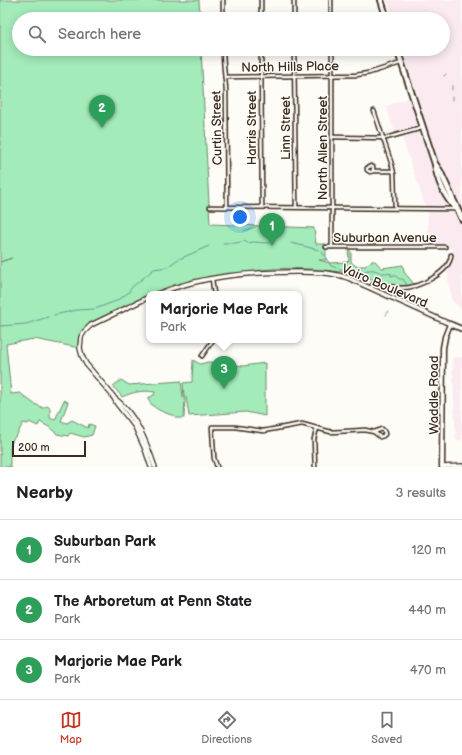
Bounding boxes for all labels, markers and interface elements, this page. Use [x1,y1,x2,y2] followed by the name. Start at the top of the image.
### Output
[12,12,450,56] search box
[26,23,48,45] icon: search
[58,25,141,44] text: Search here
[241,58,339,76] street label: North Hills Place
[208,91,226,165] street label: Curtin Street
[244,91,260,165] street label: Harris Street
[89,95,115,128] pin: 2
[278,96,294,160] street label: Linn Street
[315,96,331,200] street label: North Allen Street
[230,207,250,227] your location
[259,213,285,246] pin: 1
[333,230,437,246] street label: Suburban Avenue
[339,261,430,311] street label: Vairo Boulevard
[146,291,302,343] popup
[160,300,288,319] text: Marjorie Mae Park
[160,319,186,335] text: Park
[211,356,237,389] pin: 3
[426,356,442,434] street label: Waddle Road
[12,439,86,458] scale bar
[18,441,50,454] text: 200 m
[16,483,73,503] text: Nearby
[395,485,446,501] text: 3 results
[54,532,156,551] text: Suburban Park
[26,542,32,558] text: 1
[411,542,446,558] text: 120 m
[54,551,80,567] text: Park
[54,592,252,611] text: The Arboretum at Penn State
[25,602,33,618] text: 2
[408,602,446,618] text: 440 m
[54,611,80,627] text: Park
[54,652,182,671] text: Marjorie Mae Park
[25,662,33,678] text: 3
[410,662,446,678] text: 470 m
[54,671,80,687] text: Park
[60,709,82,746] tab: Map
[201,709,252,746] tab: Directions
[371,709,402,746] tab: Saved

